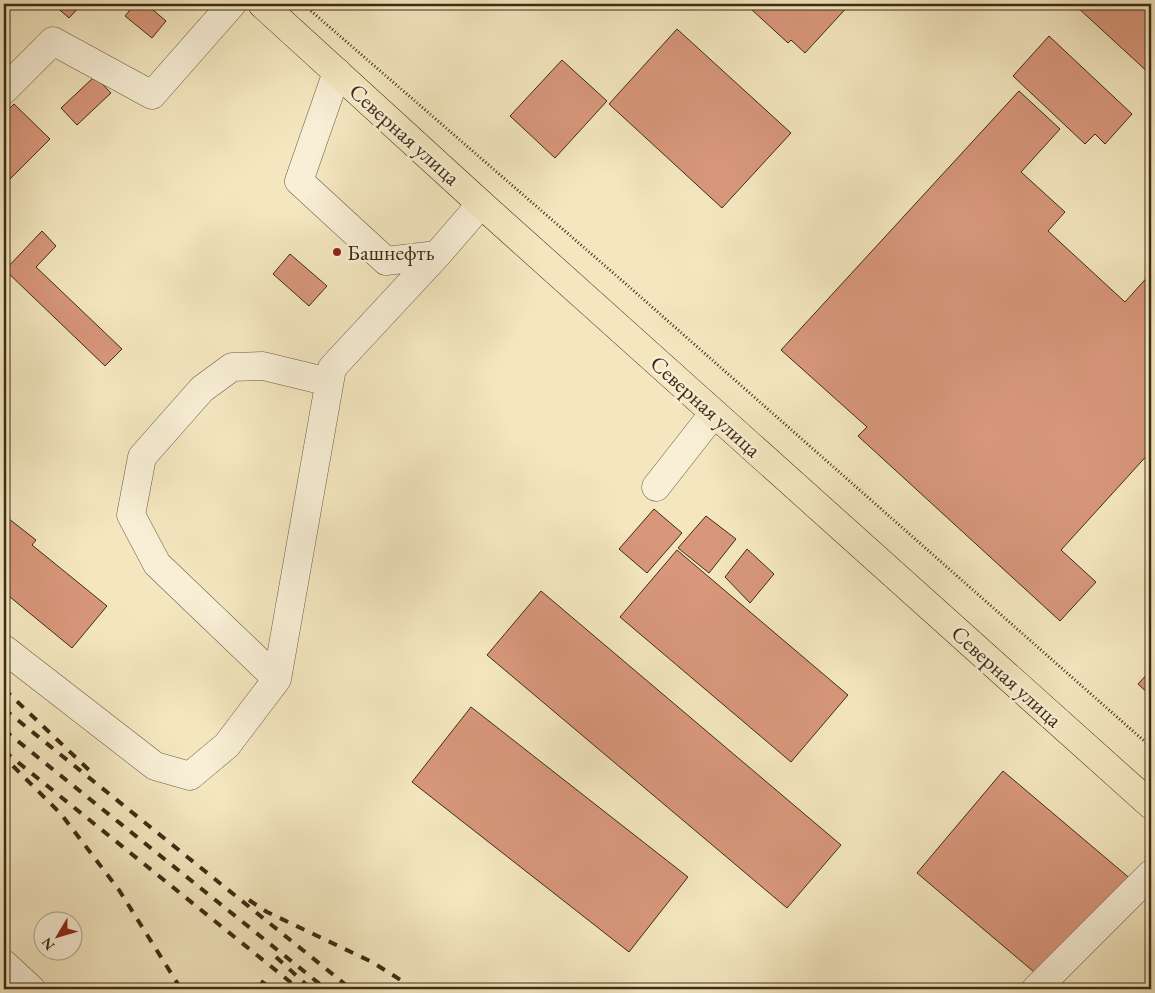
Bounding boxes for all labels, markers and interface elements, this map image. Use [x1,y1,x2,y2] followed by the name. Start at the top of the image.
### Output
[343,77,466,192] street label: Северная улица
[347,238,435,267] place label: Башнефть
[331,246,343,258] marker: Башнефть
[644,349,767,464] street label: Северная улица
[945,619,1068,734] street label: Северная улица
[32,910,82,960] north arrow
[37,933,58,954] text: N

